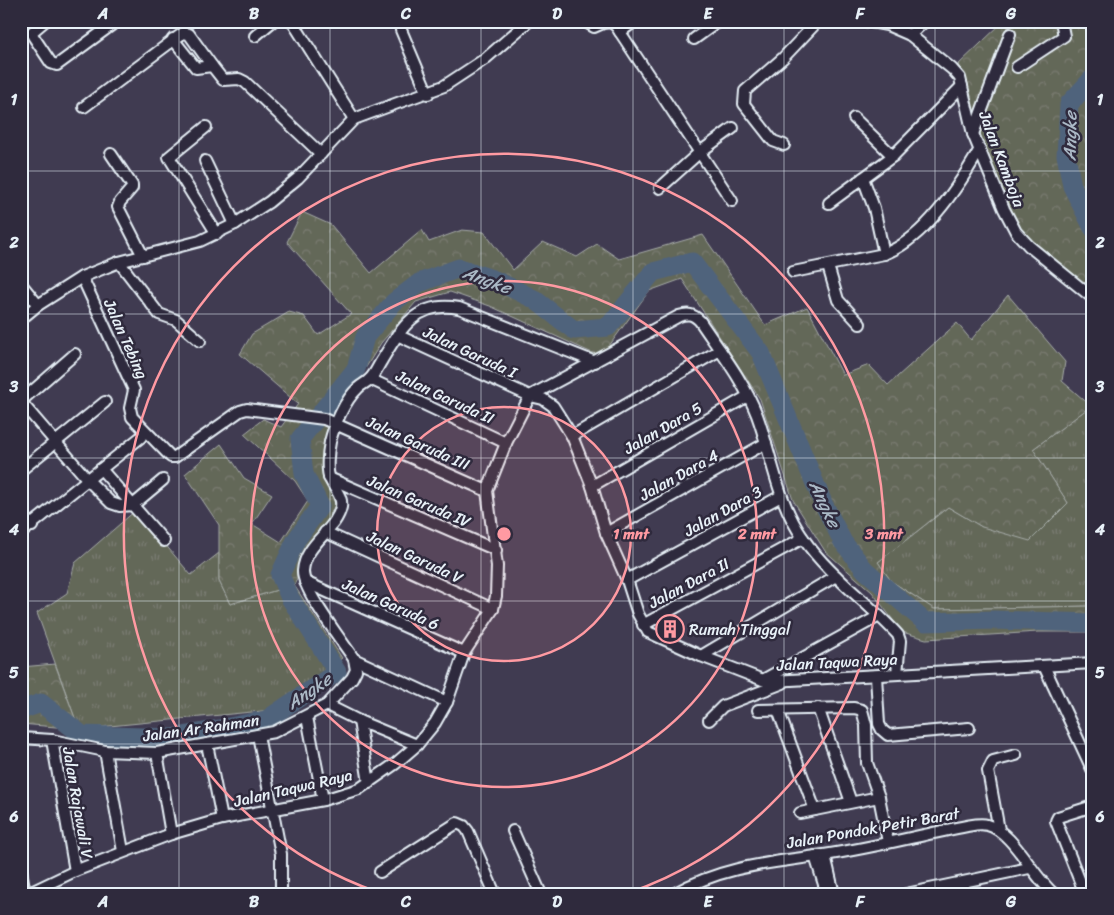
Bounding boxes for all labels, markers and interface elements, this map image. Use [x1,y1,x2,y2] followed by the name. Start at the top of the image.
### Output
[97,0,108,28] text: A
[249,0,260,28] text: B
[400,0,412,28] text: C
[552,0,562,28] text: D
[704,0,714,28] text: E
[855,0,866,28] text: F
[1005,0,1017,28] text: G
[11,85,18,114] text: 1
[1097,85,1104,114] text: 1
[970,106,1034,212] street label: Jalan Kamboja
[1054,109,1086,162] water label: Angke
[8,228,19,257] text: 2
[1094,228,1105,257] text: 2
[457,256,517,304] water label: Angke
[95,293,157,384] street label: Jalan Tebing
[417,317,523,387] street label: Jalan Garuda I
[390,361,499,433] street label: Jalan Garuda II
[9,372,19,401] text: 3
[1095,372,1105,401] text: 3
[617,394,708,463] street label: Jalan Dara 5
[361,407,475,479] street label: Jalan Garuda III
[633,441,724,509] street label: Jalan Dara 4
[362,466,476,536] street label: Jalan Garuda IV
[800,474,851,535] water label: Angke
[677,477,768,545] street label: Jalan Dara 3
[8,515,19,544] text: 4
[1094,515,1105,544] text: 4
[361,521,469,592] street label: Jalan Garuda V
[613,521,650,547] text: 1 mnt
[737,521,777,547] text: 2 mnt
[864,521,904,547] text: 3 mnt
[495,525,513,543] centre of rings
[642,549,735,617] street label: Jalan Dara II
[337,569,444,638] street label: Jalan Garuda 6
[655,614,685,644] building icon: Rumah Tinggal
[689,615,791,644] place label: Rumah Tinggal
[775,644,898,680] street label: Jalan Taqwa Raya
[9,658,19,687] text: 5
[1095,658,1105,687] text: 5
[279,663,340,719] water label: Angke
[140,705,261,751] street label: Jalan Ar Rahman
[54,744,102,862] street label: Jalan Rajawali V
[230,760,355,816] street label: Jalan Taqwa Raya
[783,798,962,858] street label: Jalan Pondok Petir Barat
[8,802,19,831] text: 6
[1094,802,1105,831] text: 6
[97,887,108,915] text: A
[249,887,260,915] text: B
[400,887,412,915] text: C
[552,887,562,915] text: D
[704,887,714,915] text: E
[855,887,866,915] text: F
[1005,887,1017,915] text: G

